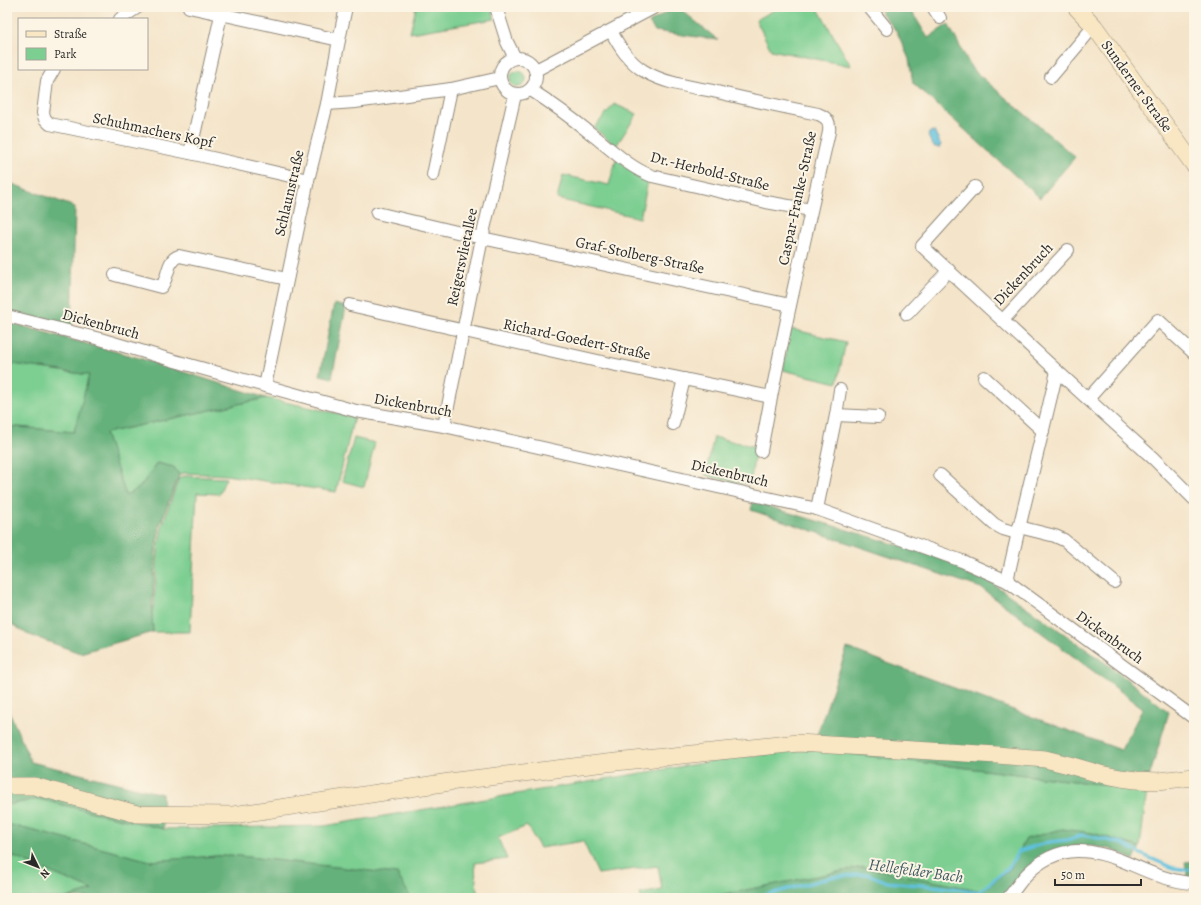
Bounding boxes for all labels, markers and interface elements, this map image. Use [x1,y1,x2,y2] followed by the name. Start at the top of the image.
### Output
[18,18,148,70] legend
[54,26,87,42] text: Straße
[1097,36,1177,136] street label: Sunderner Straße
[54,46,77,62] text: Park
[91,107,217,153] street label: Schuhmachers Kopf
[773,129,821,267] street label: Caspar-Franke-Straße
[648,147,772,196] street label: Dr.-Herbold-Straße
[269,148,309,238] street label: Schlaunstraße
[442,206,482,308] street label: Reigersvlietallee
[574,232,707,278] street label: Graf-Stolberg-Straße
[989,238,1057,310] street label: Dickenbruch
[60,304,142,344] street label: Dickenbruch
[502,314,653,364] street label: Richard-Goedert-Straße
[372,388,454,422] street label: Dickenbruch
[689,454,771,492] street label: Dickenbruch
[1072,606,1148,668] street label: Dickenbruch
[18,847,58,887] north arrow
[867,853,965,889] water label: Hellefelder Bach
[1055,861,1141,887] scale bar
[37,865,53,882] text: N
[1061,867,1085,883] text: 50 m

